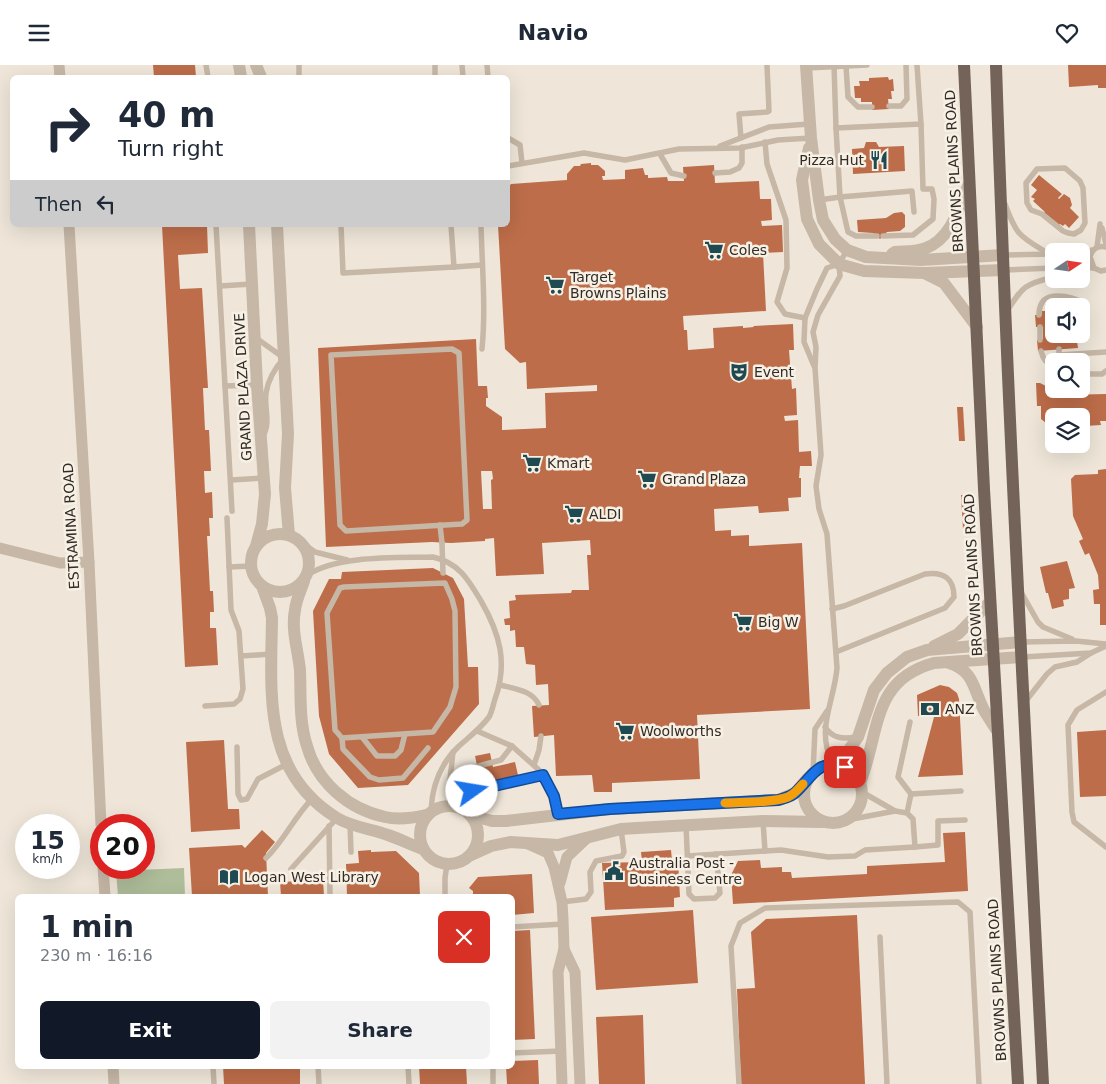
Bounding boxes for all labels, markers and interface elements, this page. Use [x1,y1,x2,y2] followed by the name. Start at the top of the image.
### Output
[25,19,53,47] icon: menu
[1053,19,1081,47] icon: heart
[518,20,588,45] text: Navio
[942,89,966,253] street label: BROWNS PLAINS ROAD
[35,95,100,160] icon: right
[118,95,215,135] text: 40 m
[118,136,223,161] text: Turn right
[868,149,890,171] restaurant icon: Pizza Hut
[799,152,865,168] place label: Pizza Hut
[92,190,120,218] icon: left
[35,193,82,215] text: Then
[703,239,725,261] supermarket icon: Coles
[729,242,767,258] place label: Coles
[1045,243,1090,287] north arrow
[1045,243,1090,453] map controls
[569,269,667,301] place label: Target Browns Plains
[544,274,566,296] supermarket icon: Target Browns Plains
[1045,298,1090,343] button: sound
[231,313,255,461] street label: GRAND PLAZA DRIVE
[1045,353,1090,398] button: search
[728,361,750,383] theatre icon: Event
[754,364,795,380] place label: Event
[1045,408,1090,453] button: layers
[521,452,543,474] supermarket icon: Kmart
[547,455,590,471] place label: Kmart
[60,462,82,590] street label: ESTRAMINA ROAD
[636,468,658,490] supermarket icon: Grand Plaza
[662,471,746,487] place label: Grand Plaza
[961,493,985,657] street label: BROWNS PLAINS ROAD
[563,503,585,525] supermarket icon: ALDI
[589,506,621,522] place label: ALDI
[732,611,754,633] supermarket icon: Big W
[758,614,799,630] place label: Big W
[919,698,941,720] bank icon: ANZ
[945,701,975,717] place label: ANZ
[614,720,636,742] supermarket icon: Woolworths
[640,723,721,739] place label: Woolworths
[824,746,866,788] pin
[831,753,859,781] icon: arrive
[445,764,497,816] position arrow
[90,814,155,879] speed limit sign: 20
[30,826,65,855] text: 15
[32,852,63,866] text: km/h
[629,855,742,887] place label: Australia Post - Business Centre
[603,860,625,882] public building icon: Australia Post - Business Centre
[218,866,240,888] library icon: Logan West Library
[244,869,379,885] place label: Logan West Library
[985,898,1009,1062] street label: BROWNS PLAINS ROAD
[40,909,134,944] text: 1 min
[438,911,490,963] button: close
[40,946,153,965] text: 230 m · 16:16
[40,1001,260,1059] button: Exit
[270,1001,490,1059] button: Share

